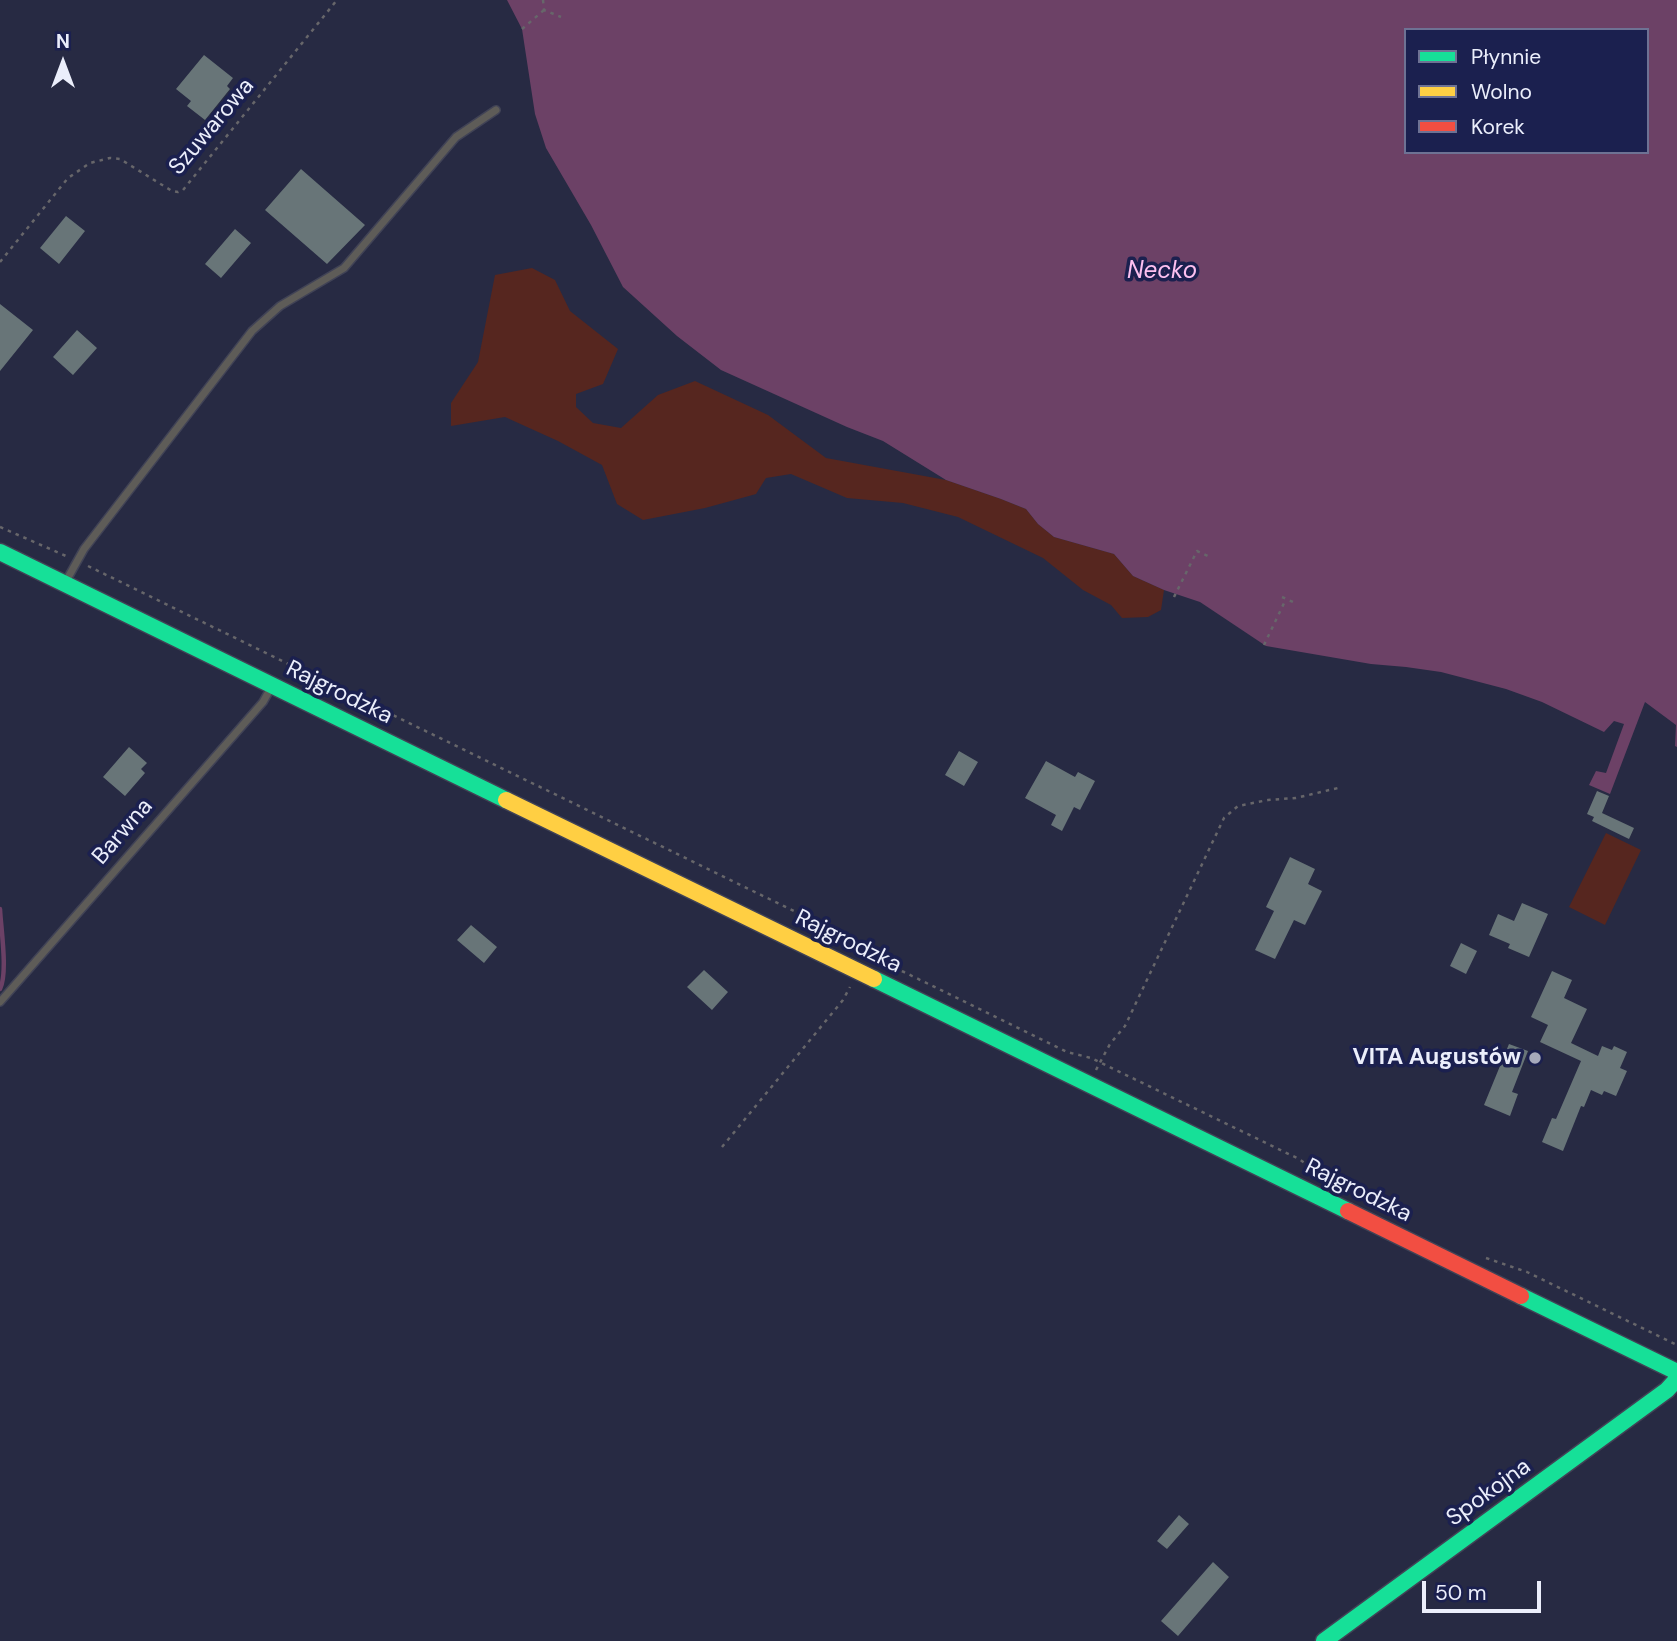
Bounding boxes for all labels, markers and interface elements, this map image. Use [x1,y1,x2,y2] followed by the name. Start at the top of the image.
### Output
[28,28,98,98] north arrow
[1404,28,1649,154] legend
[56,29,70,54] text: N
[1471,43,1541,71] text: Płynnie
[164,73,260,181] street label: Szuwarowa
[1471,78,1532,106] text: Wolno
[1471,113,1525,141] text: Korek
[1127,258,1197,286] water label: Necko
[281,655,397,731] street label: Rajgrodzka
[87,793,159,871] street label: Barwna
[790,904,906,980] street label: Rajgrodzka
[1353,1044,1521,1072] place label: VITA Augustów
[1527,1050,1543,1066] marker: VITA Augustów
[1300,1153,1416,1229] street label: Rajgrodzka
[1442,1453,1536,1533] street label: Spokojna
[1425,1568,1544,1612] scale bar
[1435,1579,1486,1607] text: 50 m

